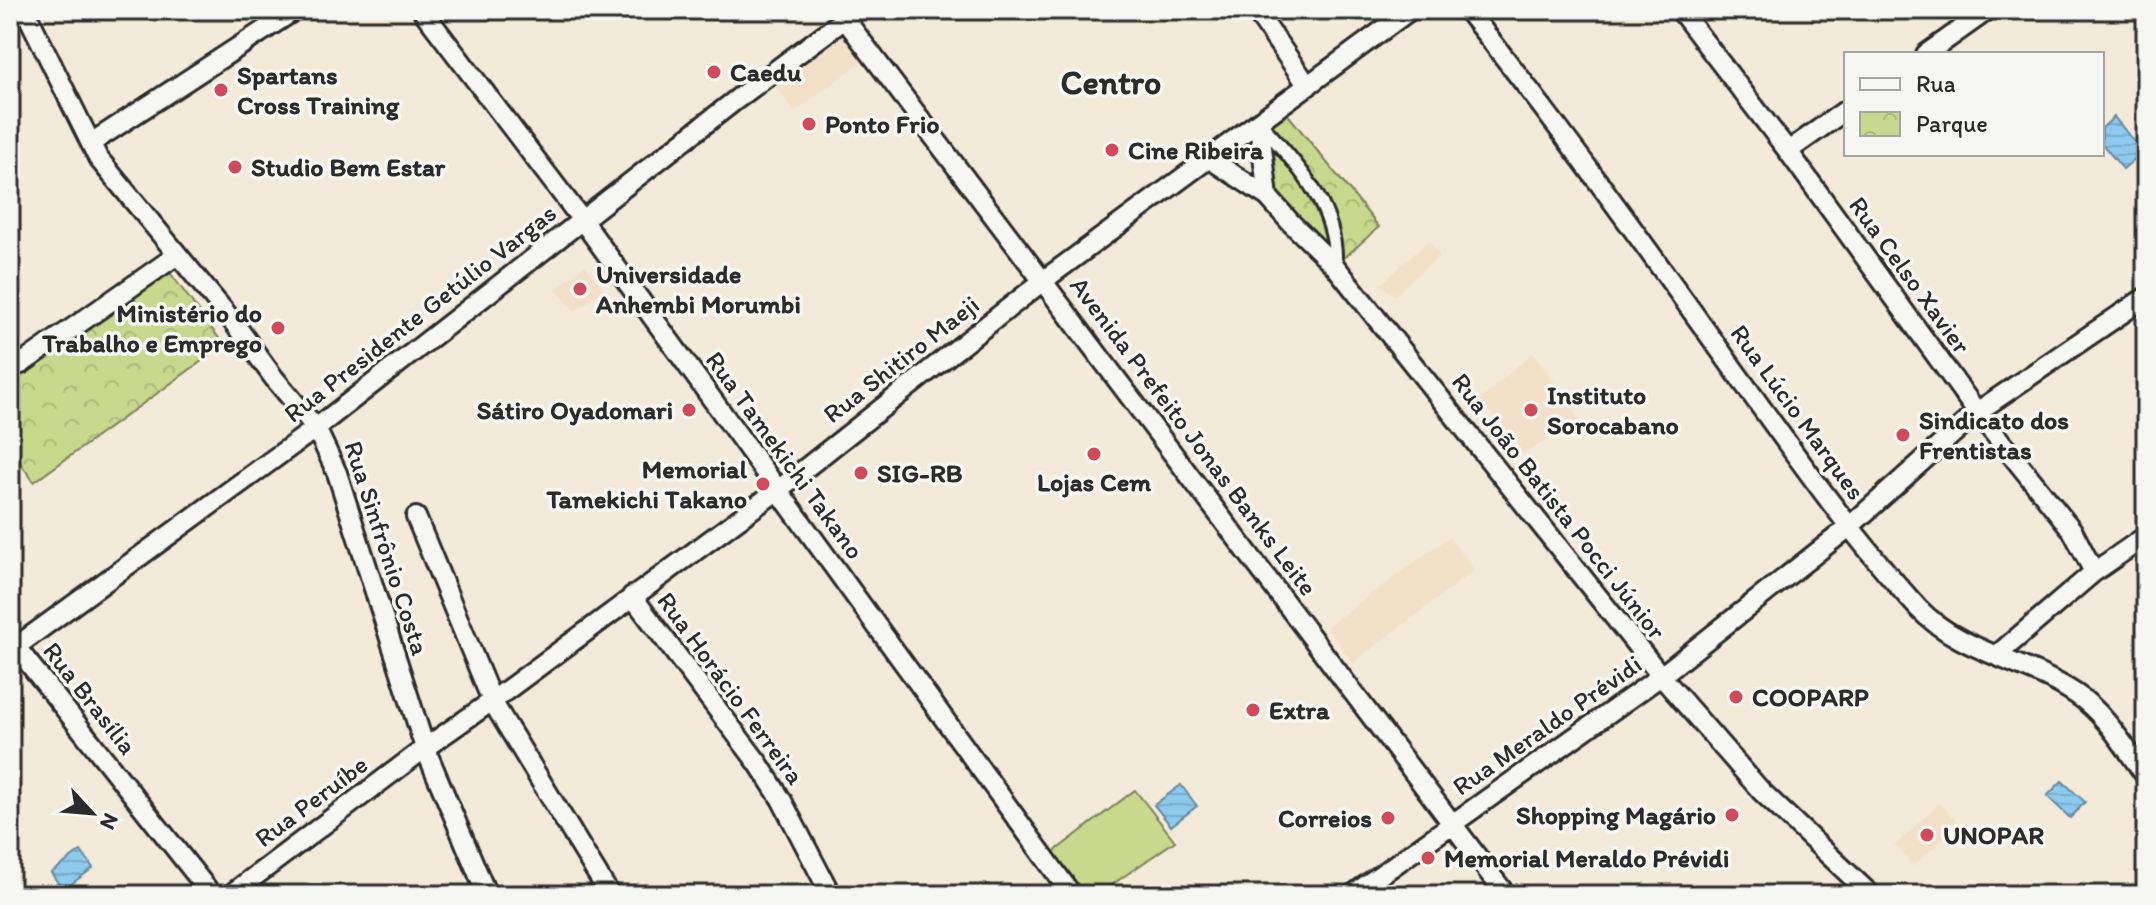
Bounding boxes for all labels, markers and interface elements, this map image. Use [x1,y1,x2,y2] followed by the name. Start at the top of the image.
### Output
[1844,52,2104,156] legend
[730,56,802,88] place label: Caedu
[237,59,400,121] place label: Spartans Cross Training
[1061,62,1161,103] district label: Centro
[705,63,723,81] marker: Caedu
[1916,69,1956,98] text: Rua
[212,81,230,99] marker: Spartans Cross Training
[825,108,940,140] place label: Ponto Frio
[1916,109,1988,138] text: Parque
[800,115,818,133] marker: Ponto Frio
[1128,134,1264,166] place label: Cine Ribeira
[1103,141,1121,159] marker: Cine Ribeira
[251,151,446,183] place label: Studio Bem Estar
[226,158,244,176] marker: Studio Bem Estar
[1842,190,1978,361] street label: Rua Celso Xavier
[277,197,563,429] street label: Rua Presidente Getúlio Vargas
[595,258,801,320] place label: Universidade Anhembi Morumbi
[1063,270,1325,602] street label: Avenida Prefeito Jonas Banks Leite
[571,280,589,298] marker: Universidade Anhembi Morumbi
[817,288,985,430] street label: Rua Shitiro Maeji
[41,297,262,359] place label: Ministério do Trabalho e Emprego
[1724,318,1872,506] street label: Rua Lúcio Marques
[269,319,287,337] marker: Ministério do Trabalho e Emprego
[699,345,871,565] street label: Rua Tamekichi Takano
[1445,366,1673,646] street label: Rua João Batista Pocci Júnior
[1547,379,1679,441] place label: Instituto Sorocabano
[477,394,673,426] place label: Sátiro Oyadomari
[680,401,698,419] marker: Sátiro Oyadomari
[1522,401,1540,419] marker: Instituto Sorocabano
[1919,404,2069,466] place label: Sindicato dos Frentistas
[1894,426,1912,444] marker: Sindicato dos Frentistas
[337,437,437,660] street label: Rua Sinfrônio Costa
[1085,445,1103,463] marker: Lojas Cem
[545,453,748,515] place label: Memorial Tamekichi Takano
[877,457,963,489] place label: SIG-RB
[852,464,870,482] marker: SIG-RB
[1037,466,1151,498] place label: Lojas Cem
[754,475,772,493] marker: Memorial Tamekichi Takano
[650,585,812,791] street label: Rua Horácio Ferreira
[36,635,144,761] street label: Rua Brasília
[1446,648,1648,802] street label: Rua Meraldo Prévidi
[1752,681,1869,713] place label: COOPARP
[1727,688,1745,706] marker: COOPARP
[1269,694,1330,726] place label: Extra
[1244,701,1262,719] marker: Extra
[248,748,374,854] street label: Rua Peruíbe
[52,773,132,853] north arrow
[1516,799,1716,831] place label: Shopping Magário
[1278,802,1372,834] place label: Correios
[1723,806,1741,824] marker: Shopping Magário
[94,809,125,834] text: N
[1379,809,1397,827] marker: Correios
[1943,819,2044,851] place label: UNOPAR
[1918,826,1936,844] marker: UNOPAR
[1444,842,1729,874] place label: Memorial Meraldo Prévidi
[1419,849,1437,867] marker: Memorial Meraldo Prévidi

